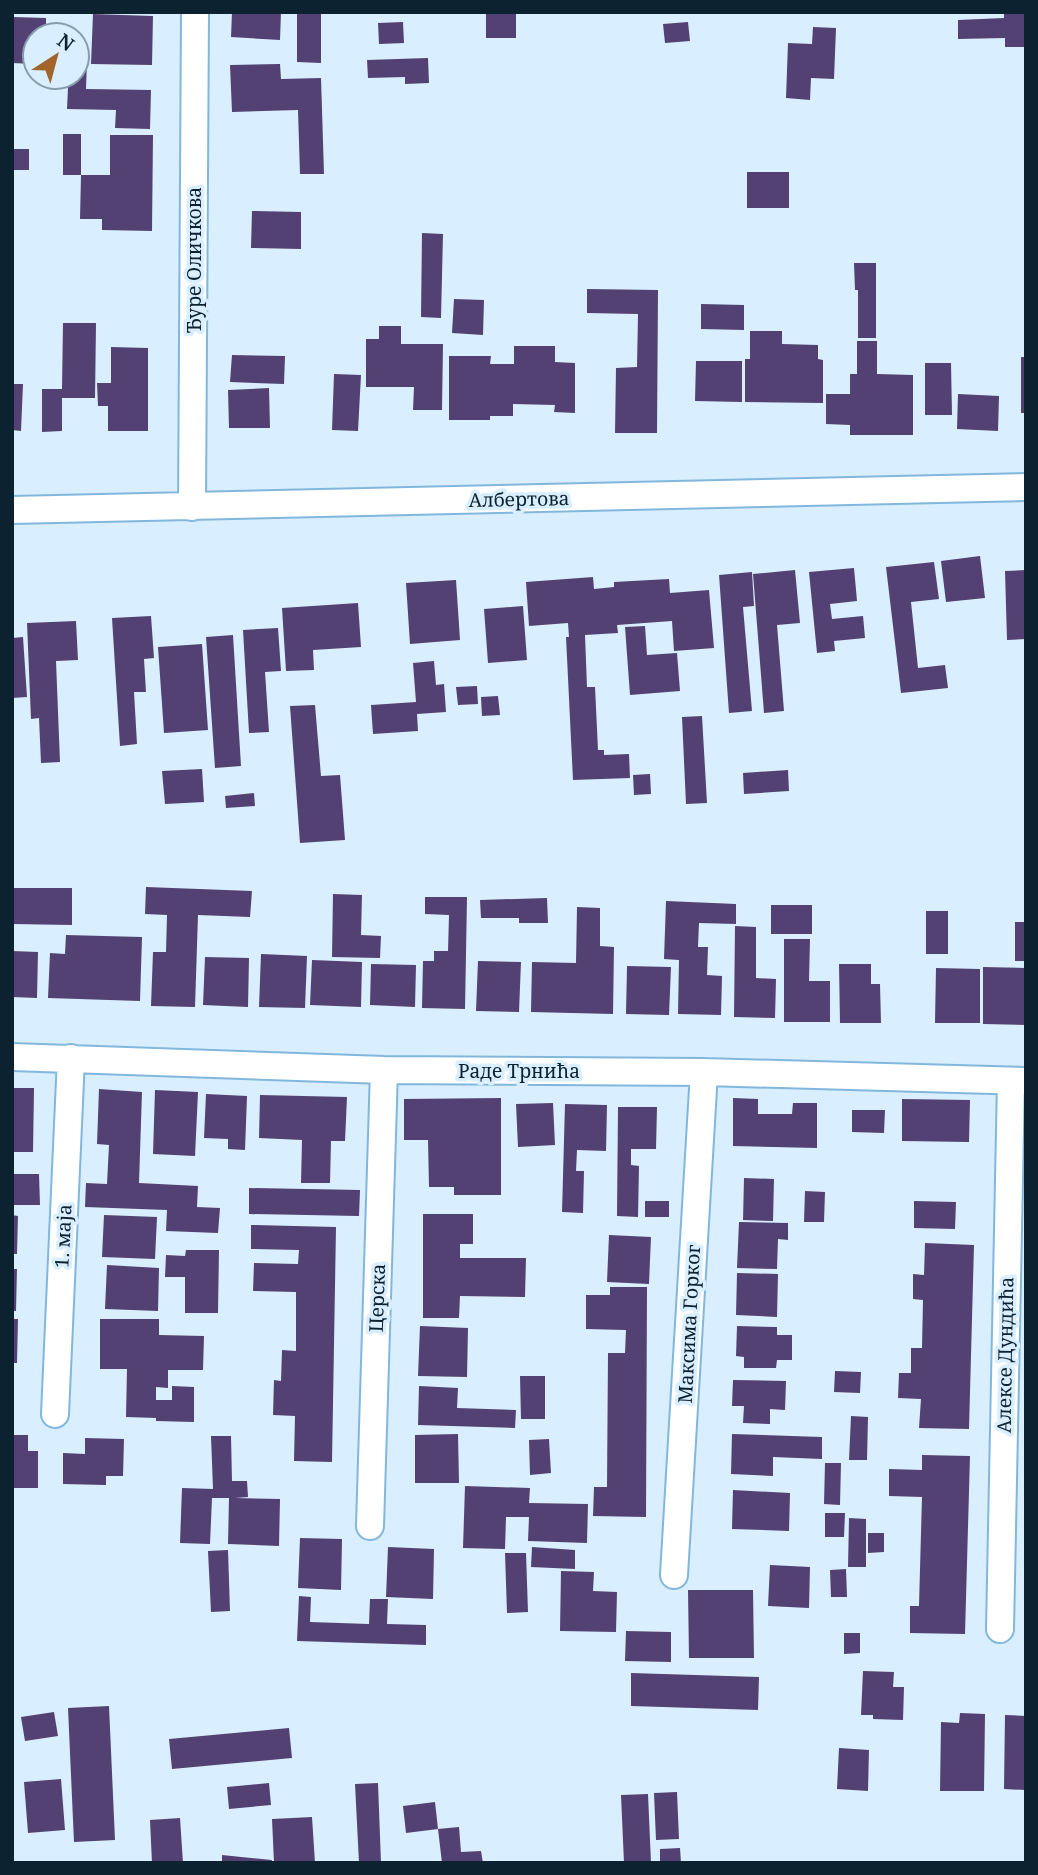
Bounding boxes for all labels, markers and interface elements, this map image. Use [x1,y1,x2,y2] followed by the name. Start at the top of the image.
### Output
[21,21,91,91] north arrow
[52,27,80,57] text: N
[181,187,207,333] street label: Ђуре Оличкова
[468,485,570,513] street label: Албертова
[458,1058,580,1084] street label: Раде Трнића
[48,1203,78,1269] street label: 1. маја
[672,1244,706,1404] street label: Максима Горког
[363,1263,391,1333] street label: Церска
[991,1277,1019,1433] street label: Алексе Дундића

